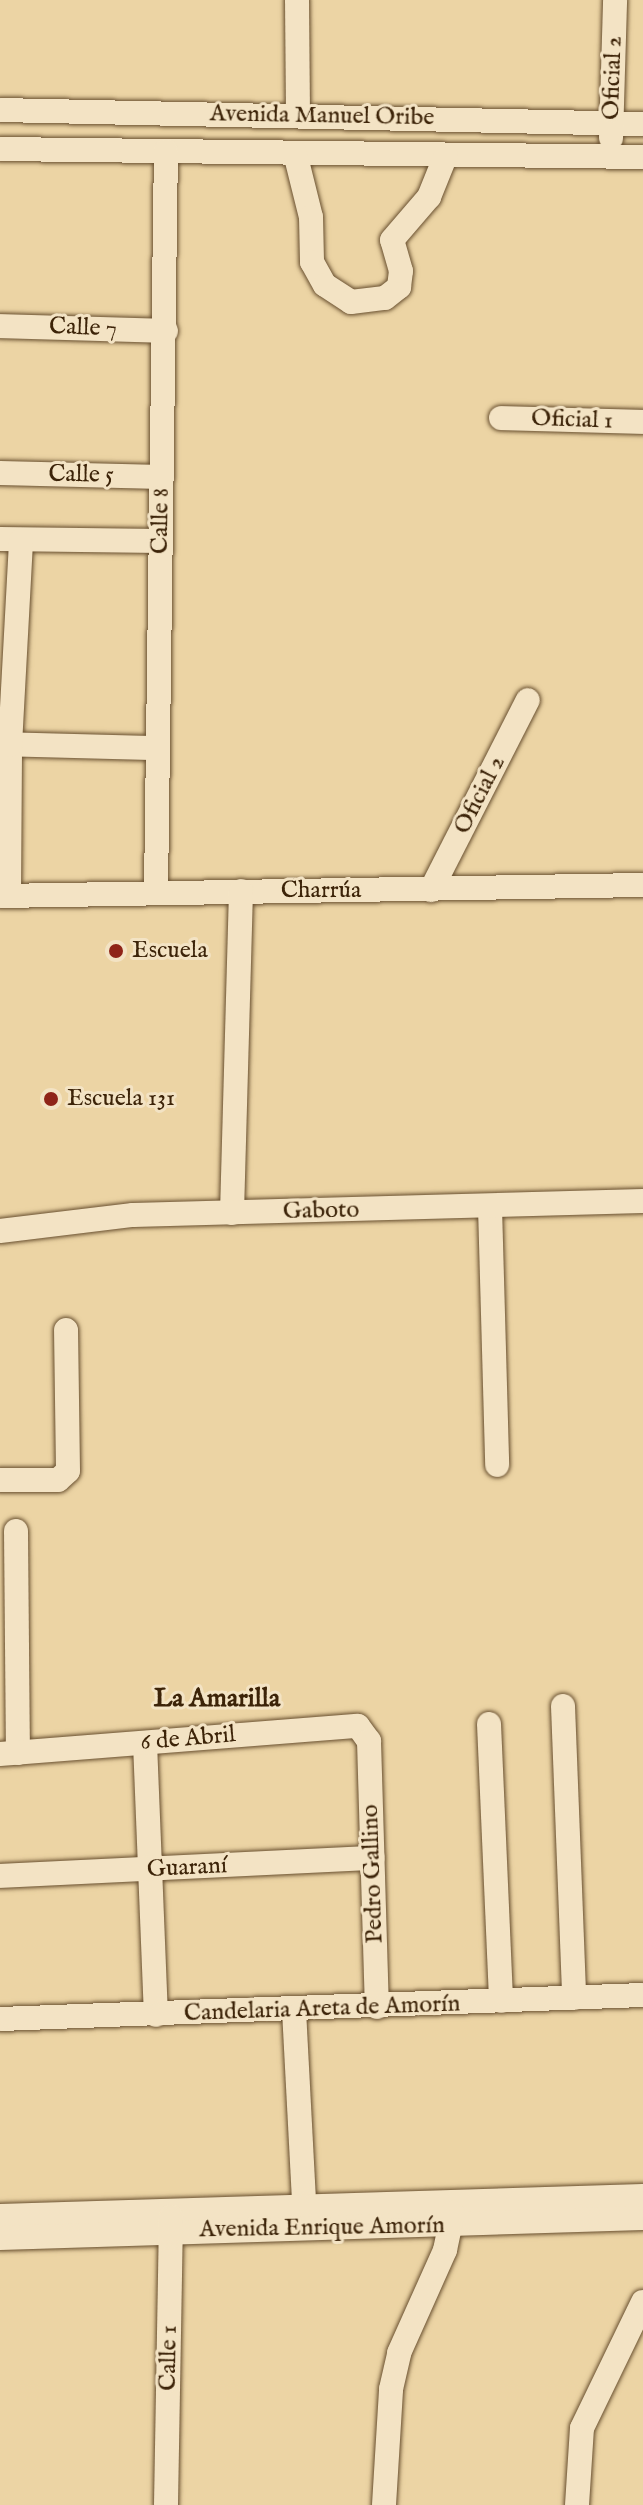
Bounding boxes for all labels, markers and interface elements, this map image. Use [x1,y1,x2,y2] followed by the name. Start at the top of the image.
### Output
[597,36,629,120] street label: Oficial 2
[210,100,434,132] street label: Avenida Manuel Oribe
[48,312,118,344] street label: Calle 7
[531,404,613,436] street label: Oficial 1
[48,460,114,490] street label: Calle 5
[146,488,176,554] street label: Calle 8
[448,751,512,839] street label: Oficial 2
[281,877,361,905] street label: Charrúa
[132,937,208,965] place label: Escuela
[107,942,125,960] marker: Escuela
[67,1085,175,1113] place label: Escuela 131
[42,1090,60,1108] marker: Escuela 131
[283,1196,359,1226] street label: Gaboto
[154,1683,280,1715] district label: La Amarilla
[139,1721,237,1757] street label: 6 de Abril
[356,1804,390,1944] street label: Pedro Gallino
[146,1852,228,1884] street label: Guaraní
[183,1990,461,2028] street label: Candelaria Areta de Amorín
[199,2211,445,2245] street label: Avenida Enrique Amorín
[154,2325,184,2391] street label: Calle 1

